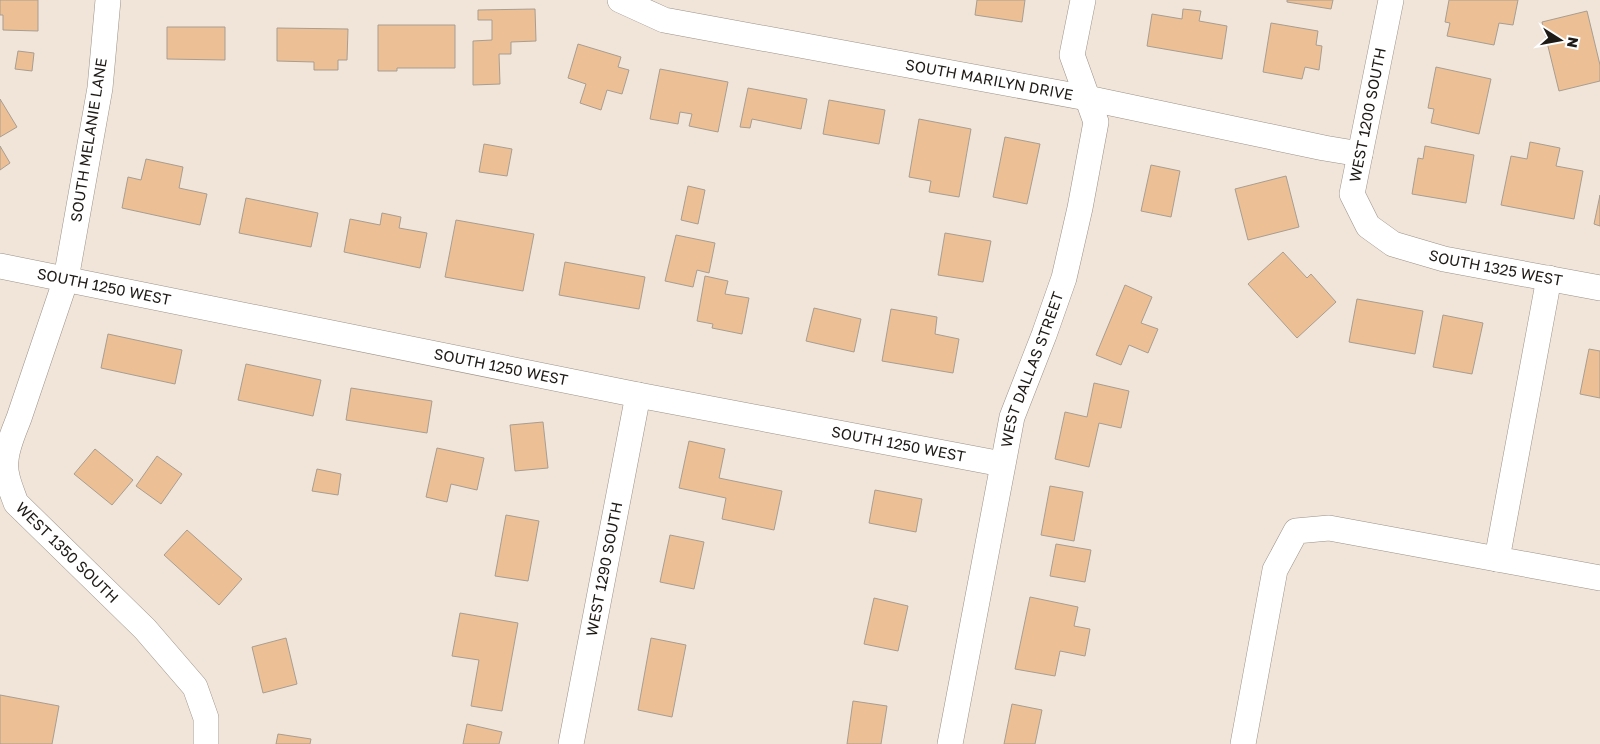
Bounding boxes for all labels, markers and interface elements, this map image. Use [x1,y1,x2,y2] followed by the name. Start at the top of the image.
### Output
[1535,15,1585,65] north arrow
[1564,36,1583,49] text: N
[1345,46,1389,184] street label: WEST 1200 SOUTH
[904,55,1075,103] street label: SOUTH MARILYN DRIVE
[66,57,110,223] street label: SOUTH MELANIE LANE
[1427,245,1564,289] street label: SOUTH 1325 WEST
[36,264,173,308] street label: SOUTH 1250 WEST
[996,289,1066,449] street label: WEST DALLAS STREET
[433,344,570,389] street label: SOUTH 1250 WEST
[830,422,967,465] street label: SOUTH 1250 WEST
[13,498,123,606] street label: WEST 1350 SOUTH
[582,500,625,638] street label: WEST 1290 SOUTH

